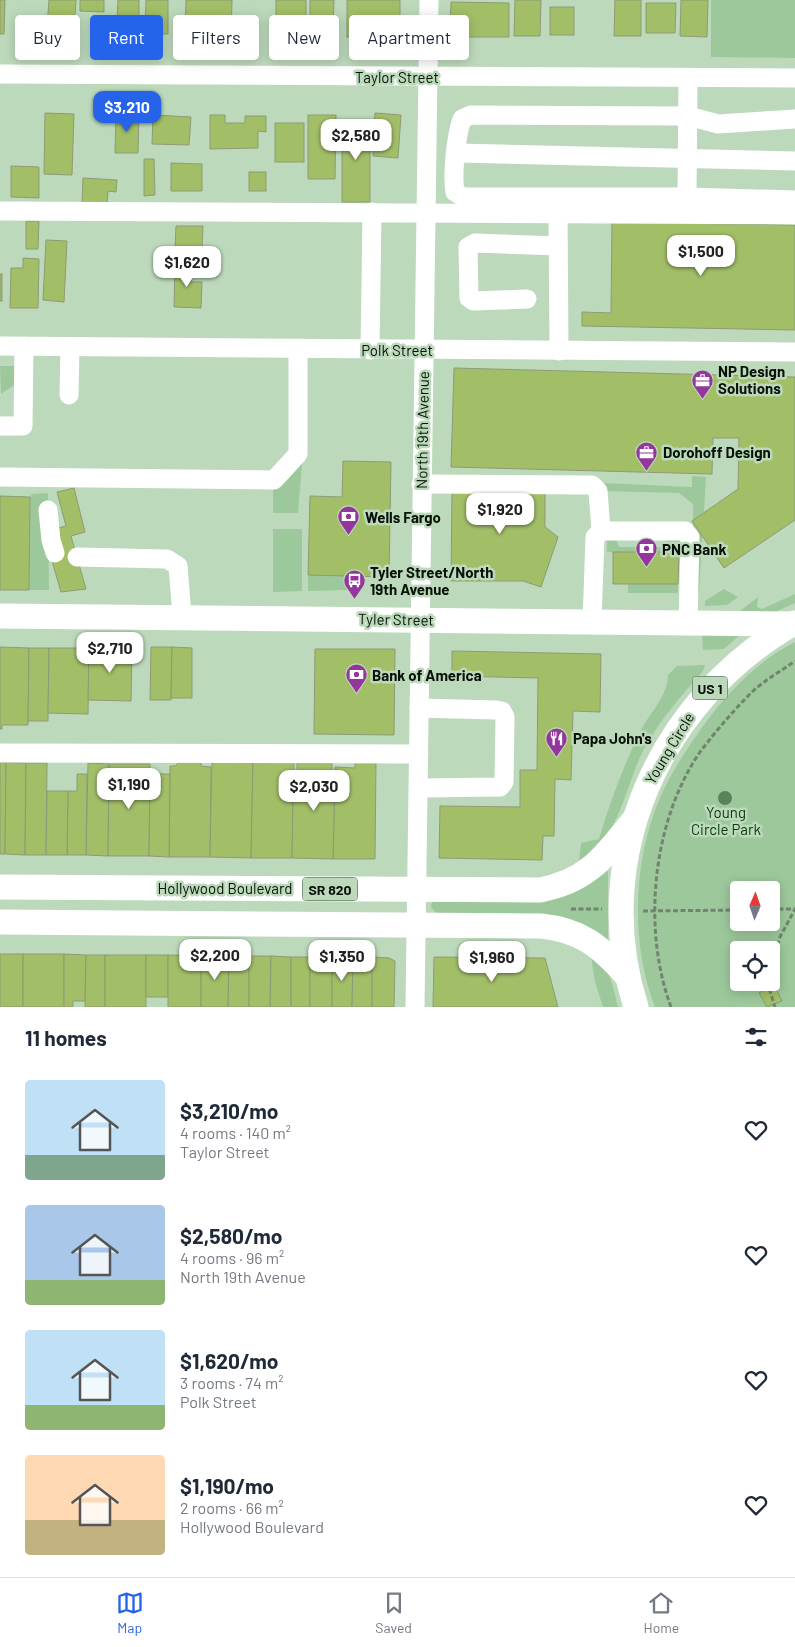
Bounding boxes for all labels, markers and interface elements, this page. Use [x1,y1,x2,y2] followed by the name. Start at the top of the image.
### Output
[15,15,80,60] chip: Buy
[90,15,163,60] chip: Rent
[173,15,259,60] chip: Filters
[269,15,339,60] chip: New
[349,15,469,60] chip: Apartment
[355,68,439,86] street label: Taylor Street
[86,90,168,133] pin: $3,210
[104,97,150,116] text: $3,210
[315,119,397,161] pin: $2,580
[332,125,380,144] text: $2,580
[660,234,742,277] pin: $1,500
[678,241,724,260] text: $1,500
[146,246,228,288] pin: $1,620
[164,252,210,271] text: $1,620
[361,341,433,359] street label: Polk Street
[718,362,785,397] place label: NP Design Solutions
[690,368,714,399] office icon: NP Design Solutions
[412,371,432,489] street label: North 19th Avenue
[635,440,659,471] office icon: Dorohoff Design
[663,443,771,461] place label: Dorohoff Design
[459,492,541,535] pin: $1,920
[477,499,523,518] text: $1,920
[337,505,361,536] bank icon: Wells Fargo
[365,508,441,526] place label: Wells Fargo
[634,537,658,568] bank icon: PNC Bank
[662,540,726,558] place label: PNC Bank
[370,563,493,598] place label: Tyler Street/North 19th Avenue
[342,569,366,600] bus stop icon: Tyler Street/North 19th Avenue
[358,609,434,629] street label: Tyler Street
[69,632,151,674] pin: $2,710
[87,638,133,657] text: $2,710
[344,663,368,694] bank icon: Bank of America
[372,666,482,684] place label: Bank of America
[692,676,728,700] road number: US 1
[641,709,697,787] street label: Young Circle
[545,726,569,757] restaurant icon: Papa John's
[573,729,652,747] place label: Papa John's
[88,768,170,810] pin: $1,190
[273,770,355,812] pin: $2,030
[108,774,150,793] text: $1,190
[290,776,338,795] text: $2,030
[691,803,761,838] park label: Young Circle Park
[302,878,358,901] road number: SR 820
[158,879,292,897] street label: Hollywood Boulevard
[730,881,780,931] north arrow
[730,881,780,991] map controls
[174,938,256,981] pin: $2,200
[301,940,383,982] pin: $1,350
[451,940,533,983] pin: $1,960
[730,941,780,991] button: locate
[190,945,240,964] text: $2,200
[319,946,365,965] text: $1,350
[469,947,515,966] text: $1,960
[742,1023,770,1051] icon: filters
[25,1025,107,1050] text: 11 homes
[180,1098,278,1123] text: $3,210/mo
[65,1100,125,1160] icon: home
[742,1116,770,1144] icon: heart
[180,1123,291,1142] text: 4 rooms · 140 m²
[180,1142,269,1161] text: Taylor Street
[180,1223,282,1248] text: $2,580/mo
[65,1225,125,1285] icon: home
[742,1241,770,1269] icon: heart
[180,1248,284,1267] text: 4 rooms · 96 m²
[180,1267,306,1286] text: North 19th Avenue
[180,1348,279,1373] text: $1,620/mo
[65,1350,125,1410] icon: home
[742,1366,770,1394] icon: heart
[180,1373,283,1392] text: 3 rooms · 74 m²
[180,1392,257,1411] text: Polk Street
[180,1473,274,1498] text: $1,190/mo
[65,1475,125,1535] icon: home
[742,1491,770,1519] icon: heart
[180,1498,284,1517] text: 2 rooms · 66 m²
[180,1517,324,1536] text: Hollywood Boulevard
[116,1589,144,1636] tab: Map
[375,1589,412,1636] tab: Saved
[644,1589,679,1636] tab: Home

